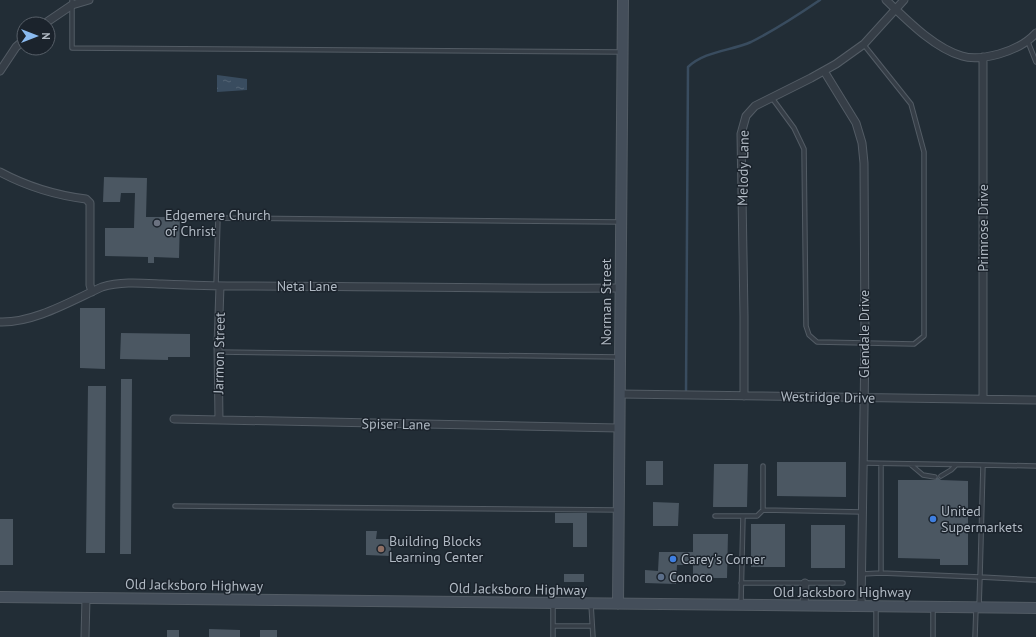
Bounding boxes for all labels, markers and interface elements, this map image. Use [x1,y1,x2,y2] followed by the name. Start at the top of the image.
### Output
[16,16,56,56] north arrow
[39,32,53,40] text: N
[733,130,753,206] street label: Melody Lane
[974,184,992,272] street label: Primrose Drive
[165,206,271,240] place label: Edgemere Church of Christ
[152,218,162,228] marker: Edgemere Church of Christ
[597,258,615,346] street label: Norman Street
[277,277,337,295] street label: Neta Lane
[855,290,873,378] street label: Glendale Drive
[209,312,229,395] street label: Jarmon Street
[781,387,875,407] street label: Westridge Drive
[361,414,431,434] street label: Spiser Lane
[941,502,1023,536] place label: United Supermarkets
[928,514,938,524] marker: United Supermarkets
[389,532,484,566] place label: Building Blocks Learning Center
[376,544,386,554] marker: Building Blocks Learning Center
[681,550,765,568] place label: Carey's Corner
[668,554,678,564] marker: Carey's Corner
[669,568,713,586] place label: Conoco
[656,572,666,582] marker: Conoco
[125,575,264,595] street label: Old Jacksboro Highway
[449,579,588,599] street label: Old Jacksboro Highway
[773,583,911,601] street label: Old Jacksboro Highway

